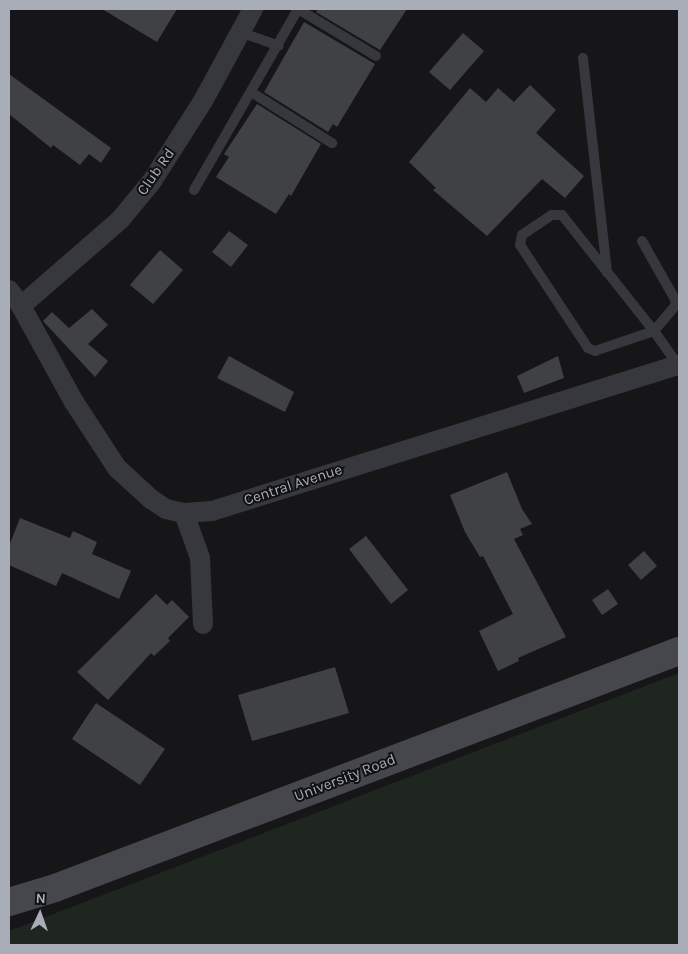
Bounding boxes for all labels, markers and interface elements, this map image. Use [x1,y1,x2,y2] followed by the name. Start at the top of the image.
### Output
[133,145,179,199] street label: Club Rd
[242,461,344,509] street label: Central Avenue
[292,750,398,806] street label: University Road
[15,889,65,939] north arrow
[35,890,46,907] text: N

